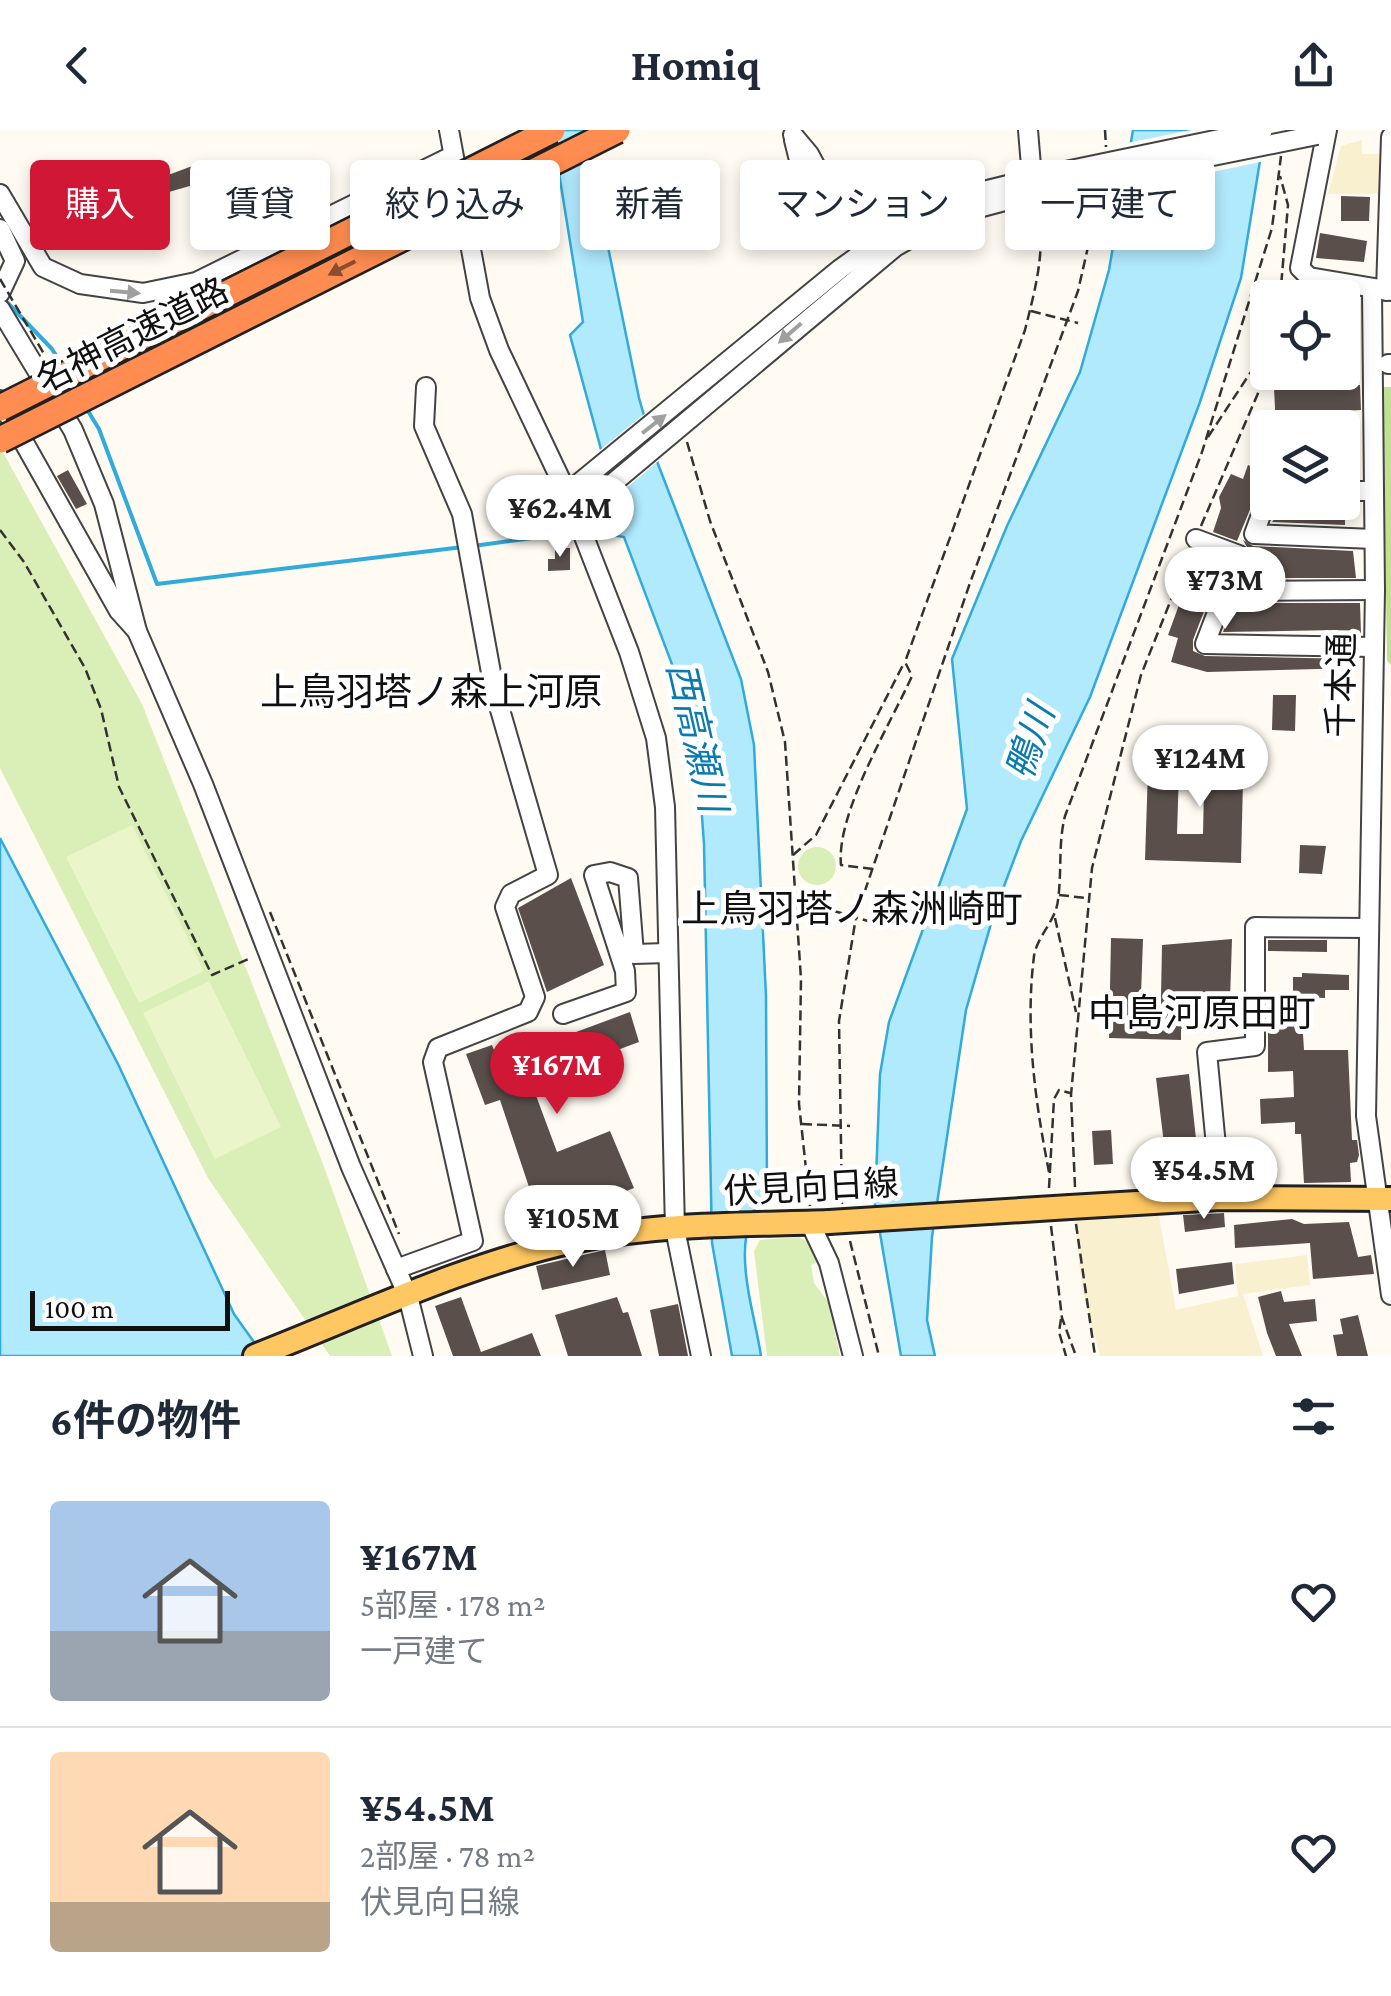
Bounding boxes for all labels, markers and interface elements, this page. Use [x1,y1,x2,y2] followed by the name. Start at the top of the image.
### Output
[50,38,105,93] icon: back
[1286,38,1341,93] icon: share
[631,40,760,90] text: Homiq
[30,160,170,250] chip: 購入
[190,160,330,250] chip: 賃貸
[350,160,560,250] chip: 絞り込み
[580,160,720,250] chip: 新着
[740,160,985,250] chip: マンション
[1005,160,1215,250] chip: 一戸建て
[328,259,357,276] one-way arrow
[30,270,235,400] street label: 名神高速道路
[1250,280,1360,520] map controls
[1250,280,1360,390] button: locate
[110,284,142,300] one-way arrow
[778,322,803,344] one-way arrow
[1250,410,1360,520] button: layers
[641,414,667,435] one-way arrow
[479,475,641,560] pin: ¥62.4M
[508,489,612,525] text: ¥62.4M
[1166,547,1284,632] pin: ¥73M
[1187,561,1263,597] text: ¥73M
[1321,632,1362,738] street label: 千本通
[659,658,735,820] water label: 西高瀬川
[260,671,602,713] district label: 上鳥羽塔ノ森上河原
[998,695,1064,785] water label: 鴨川
[1130,725,1270,810] pin: ¥124M
[1154,739,1246,775] text: ¥124M
[681,888,1023,930] district label: 上鳥羽塔ノ森洲崎町
[1088,992,1316,1034] district label: 中島河原田町
[487,1032,627,1117] pin: ¥167M
[512,1046,602,1082] text: ¥167M
[1123,1137,1285,1222] pin: ¥54.5M
[1153,1151,1255,1187] text: ¥54.5M
[723,1163,899,1212] street label: 伏見向日線
[503,1185,643,1270] pin: ¥105M
[526,1199,620,1235] text: ¥105M
[30,1286,230,1330] scale bar
[45,1293,114,1324] text: 100 m
[1286,1389,1341,1444] icon: filters
[50,1397,241,1444] text: 6件の物件
[360,1532,478,1579] text: ¥167M
[130,1541,250,1661] icon: home
[1286,1574,1341,1629] icon: heart
[360,1587,545,1623] text: 5部屋 · 178 m²
[360,1633,488,1669] text: 一戸建て
[360,1783,495,1830] text: ¥54.5M
[130,1792,250,1912] icon: home
[1286,1825,1341,1880] icon: heart
[360,1838,535,1874] text: 2部屋 · 78 m²
[360,1884,520,1920] text: 伏見向日線

